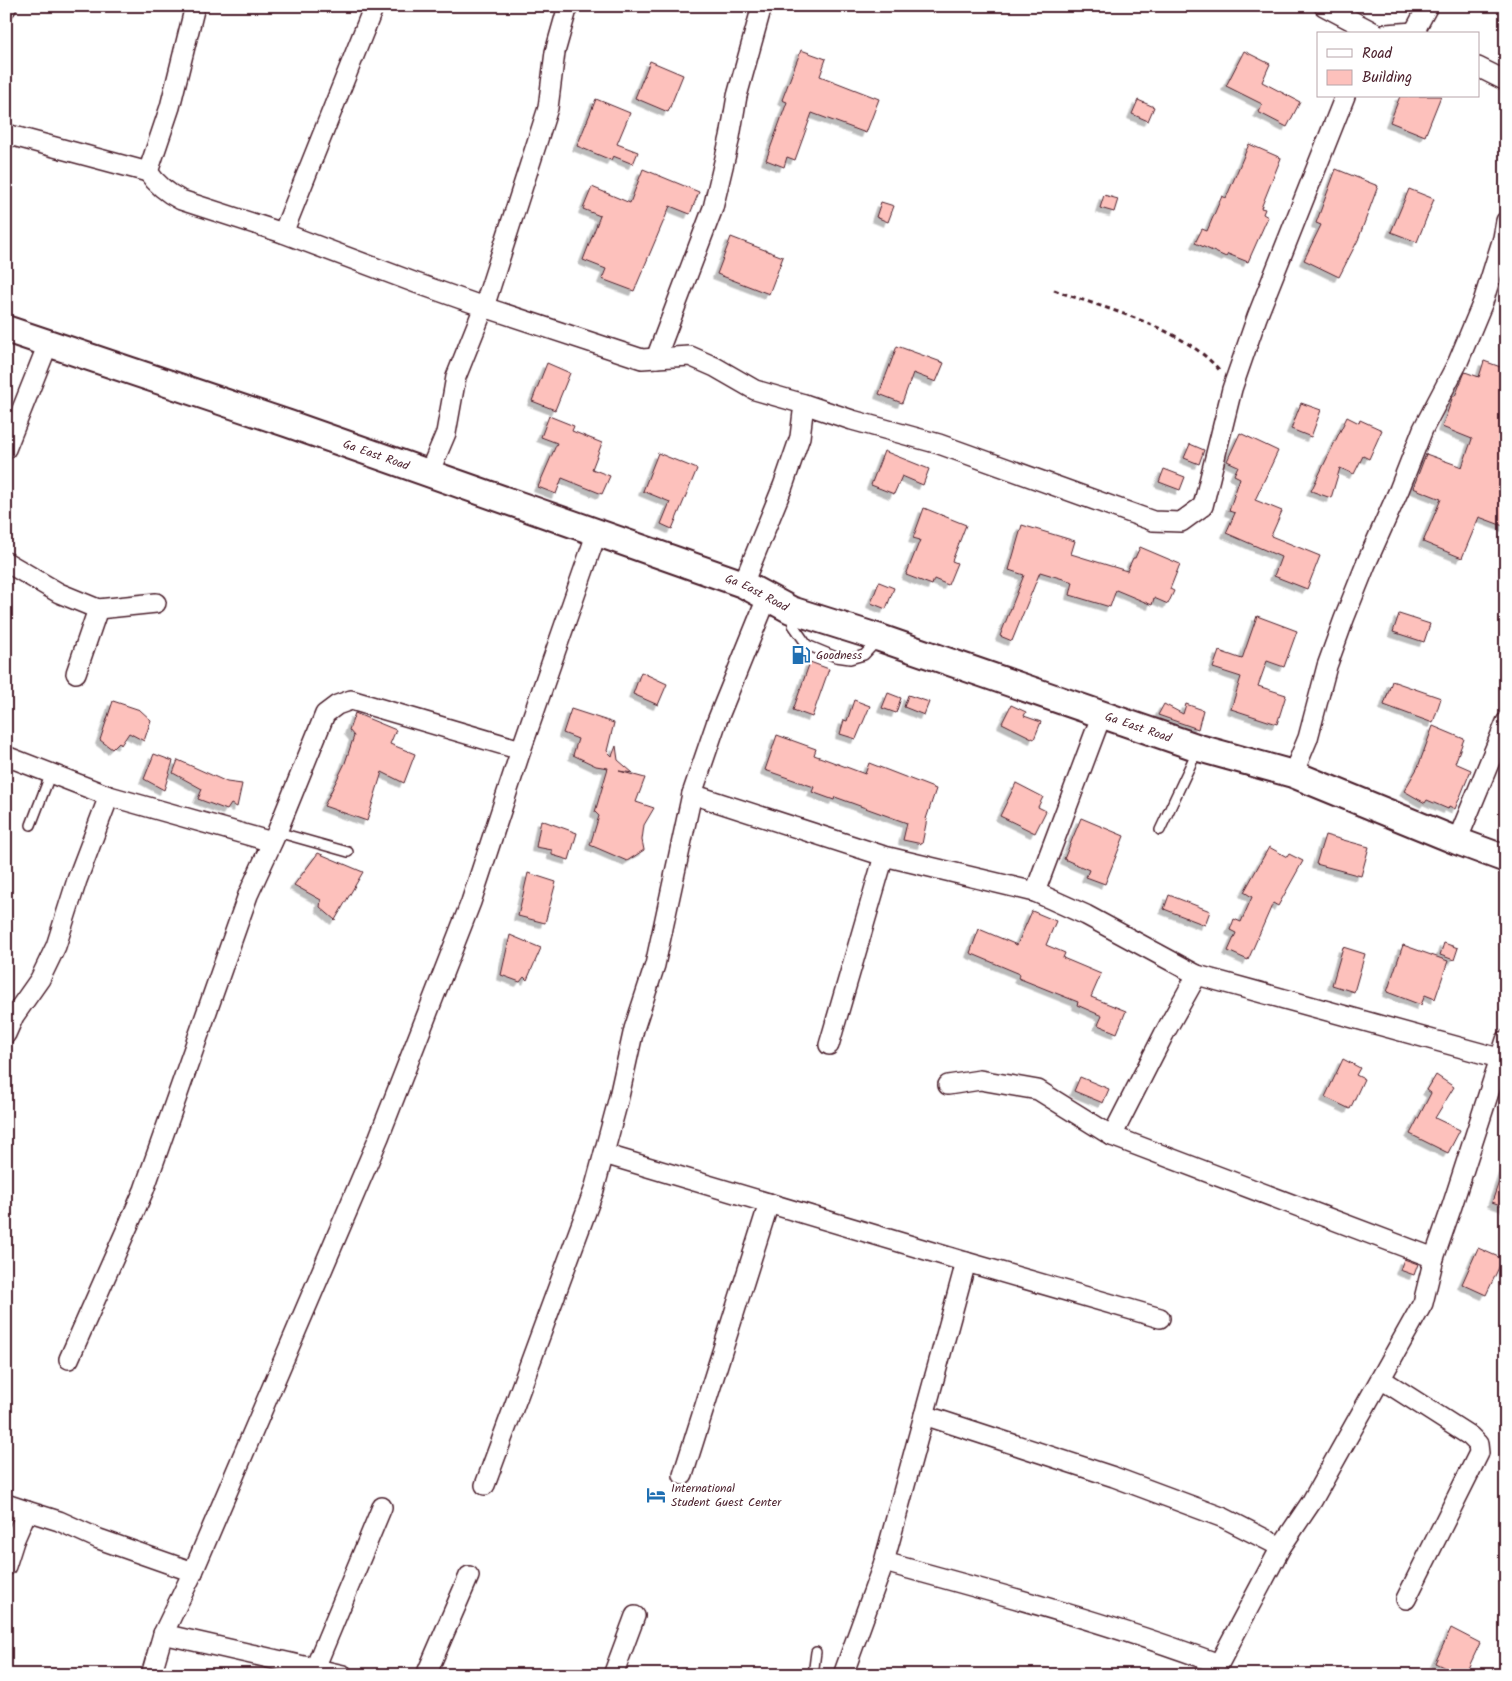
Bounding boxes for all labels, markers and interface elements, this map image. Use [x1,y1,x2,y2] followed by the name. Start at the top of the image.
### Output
[1317,32,1480,98] legend
[1362,42,1393,66] text: Road
[1362,66,1412,90] text: Building
[340,434,413,476] street label: Ga East Road
[722,569,793,617] street label: Ga East Road
[790,644,812,666] fuel station icon: Goodness
[816,646,862,665] place label: Goodness
[1103,707,1175,748] street label: Ga East Road
[671,1479,782,1512] place label: International Student Guest Center
[645,1484,667,1506] hotel icon: International Student Guest Center

